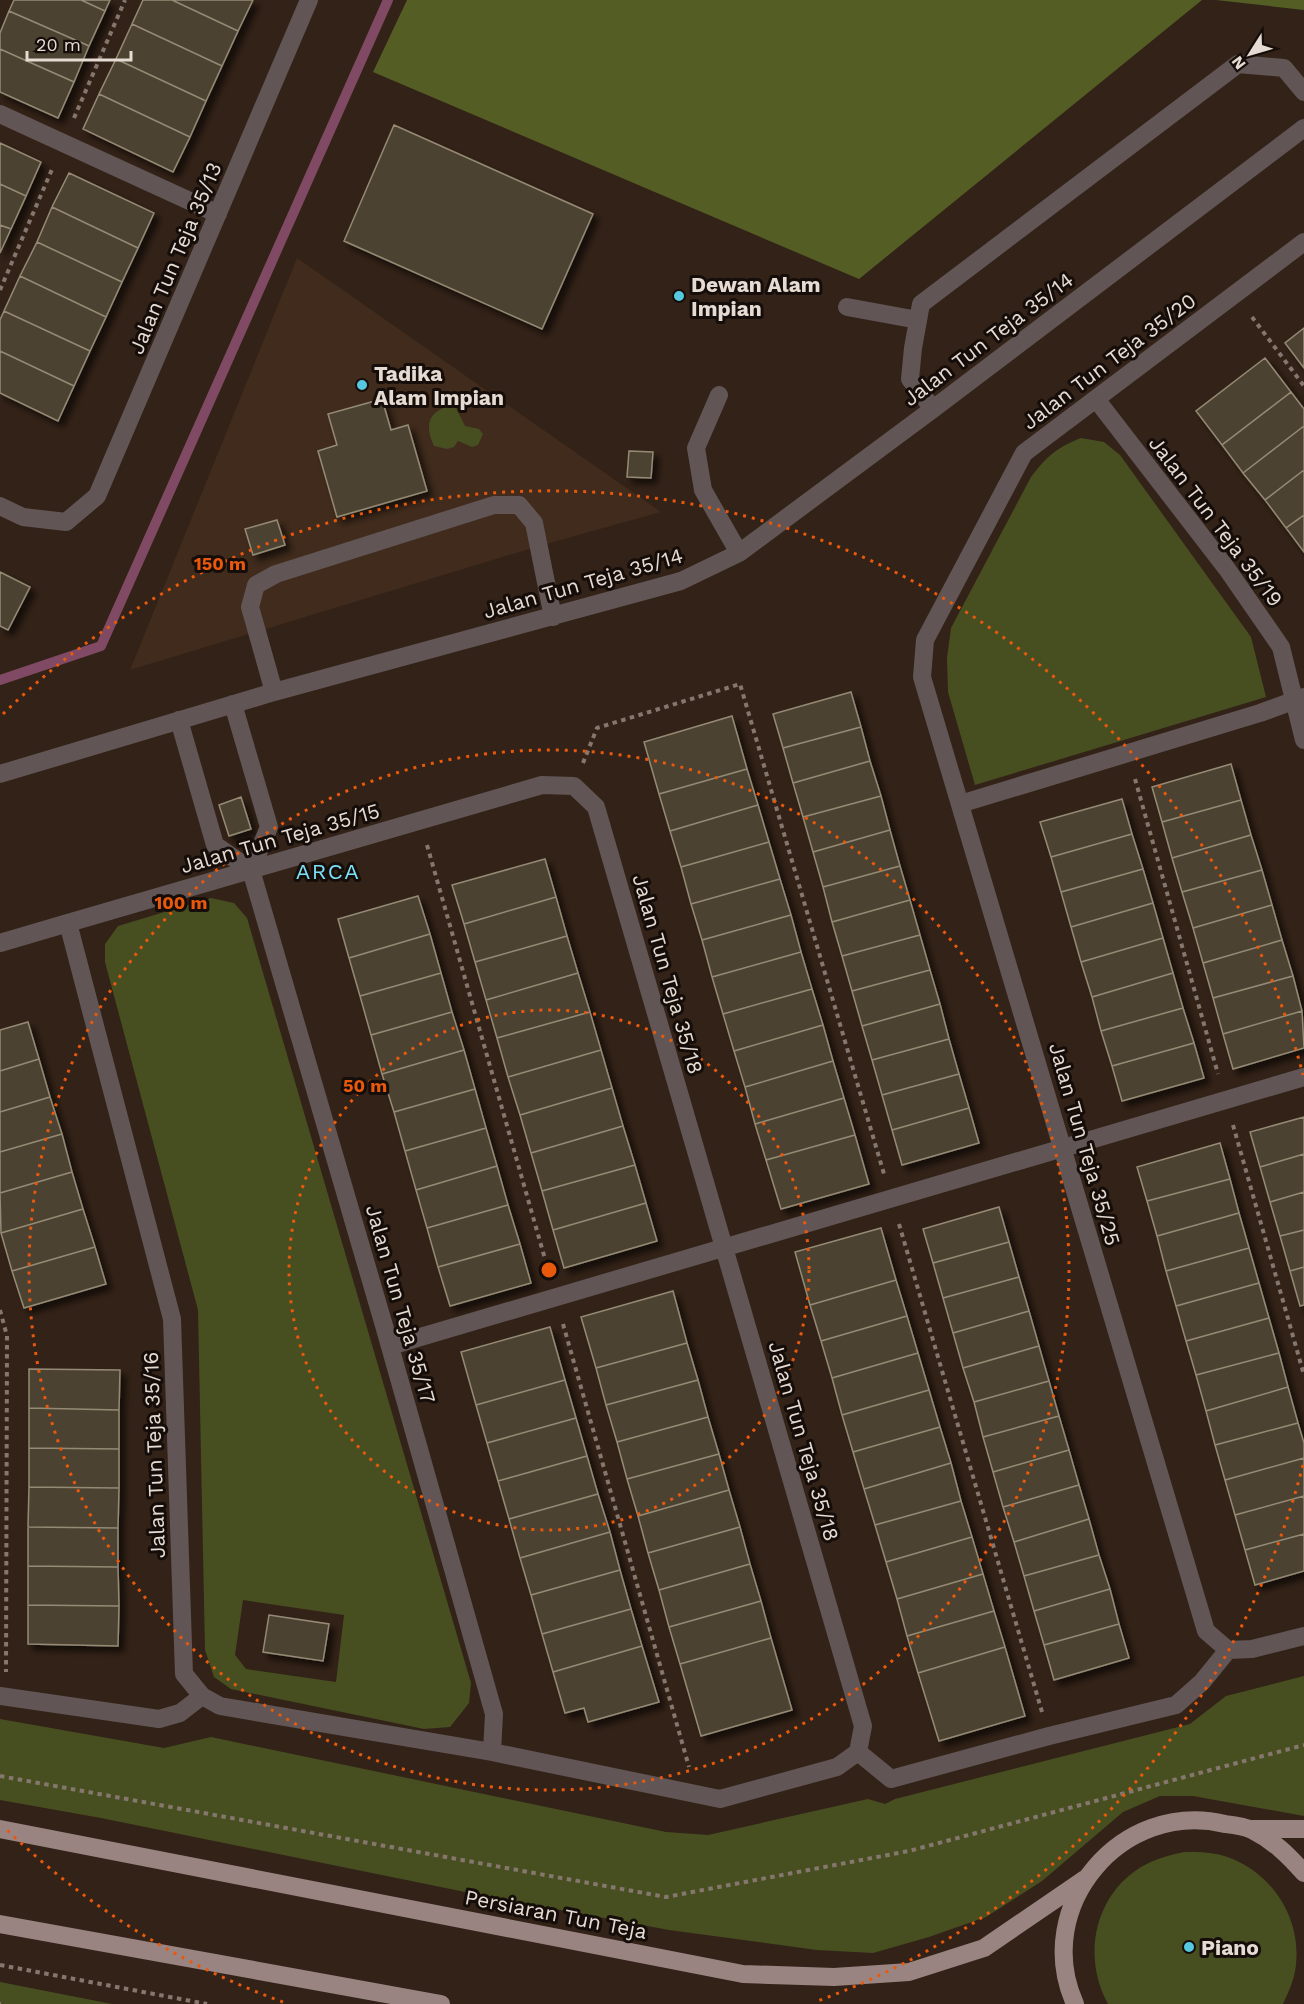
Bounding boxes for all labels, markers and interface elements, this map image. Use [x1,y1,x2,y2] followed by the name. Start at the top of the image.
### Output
[27,24,130,62] scale bar
[1220,24,1280,84] north arrow
[36,34,81,55] text: 20 m
[1227,52,1250,73] text: N
[123,158,227,358] street label: Jalan Tun Teja 35/13
[898,267,1078,411] street label: Jalan Tun Teja 35/14
[691,272,821,321] place label: Dewan Alam Impian
[1017,288,1201,434] street label: Jalan Tun Teja 35/20
[672,289,686,303] marker: Dewan Alam Impian
[374,361,504,410] place label: Tadika Alam Impian
[355,378,369,392] marker: Tadika Alam Impian
[1144,431,1288,611] street label: Jalan Tun Teja 35/19
[480,543,686,623] street label: Jalan Tun Teja 35/14
[194,553,246,574] text: 150 m
[178,798,382,878] street label: Jalan Tun Teja 35/15
[296,859,360,884] district label: ARCA
[628,871,708,1077] street label: Jalan Tun Teja 35/18
[154,892,208,913] text: 100 m
[1044,1040,1126,1248] street label: Jalan Tun Teja 35/25
[343,1075,387,1096] text: 50 m
[361,1202,441,1406] street label: Jalan Tun Teja 35/17
[539,1260,559,1280] centre of rings
[764,1338,844,1544] street label: Jalan Tun Teja 35/18
[138,1351,170,1559] street label: Jalan Tun Teja 35/16
[463,1884,649,1944] street label: Persiaran Tun Teja
[1201,1935,1259,1960] place label: Piano
[1182,1940,1196,1954] marker: Piano

